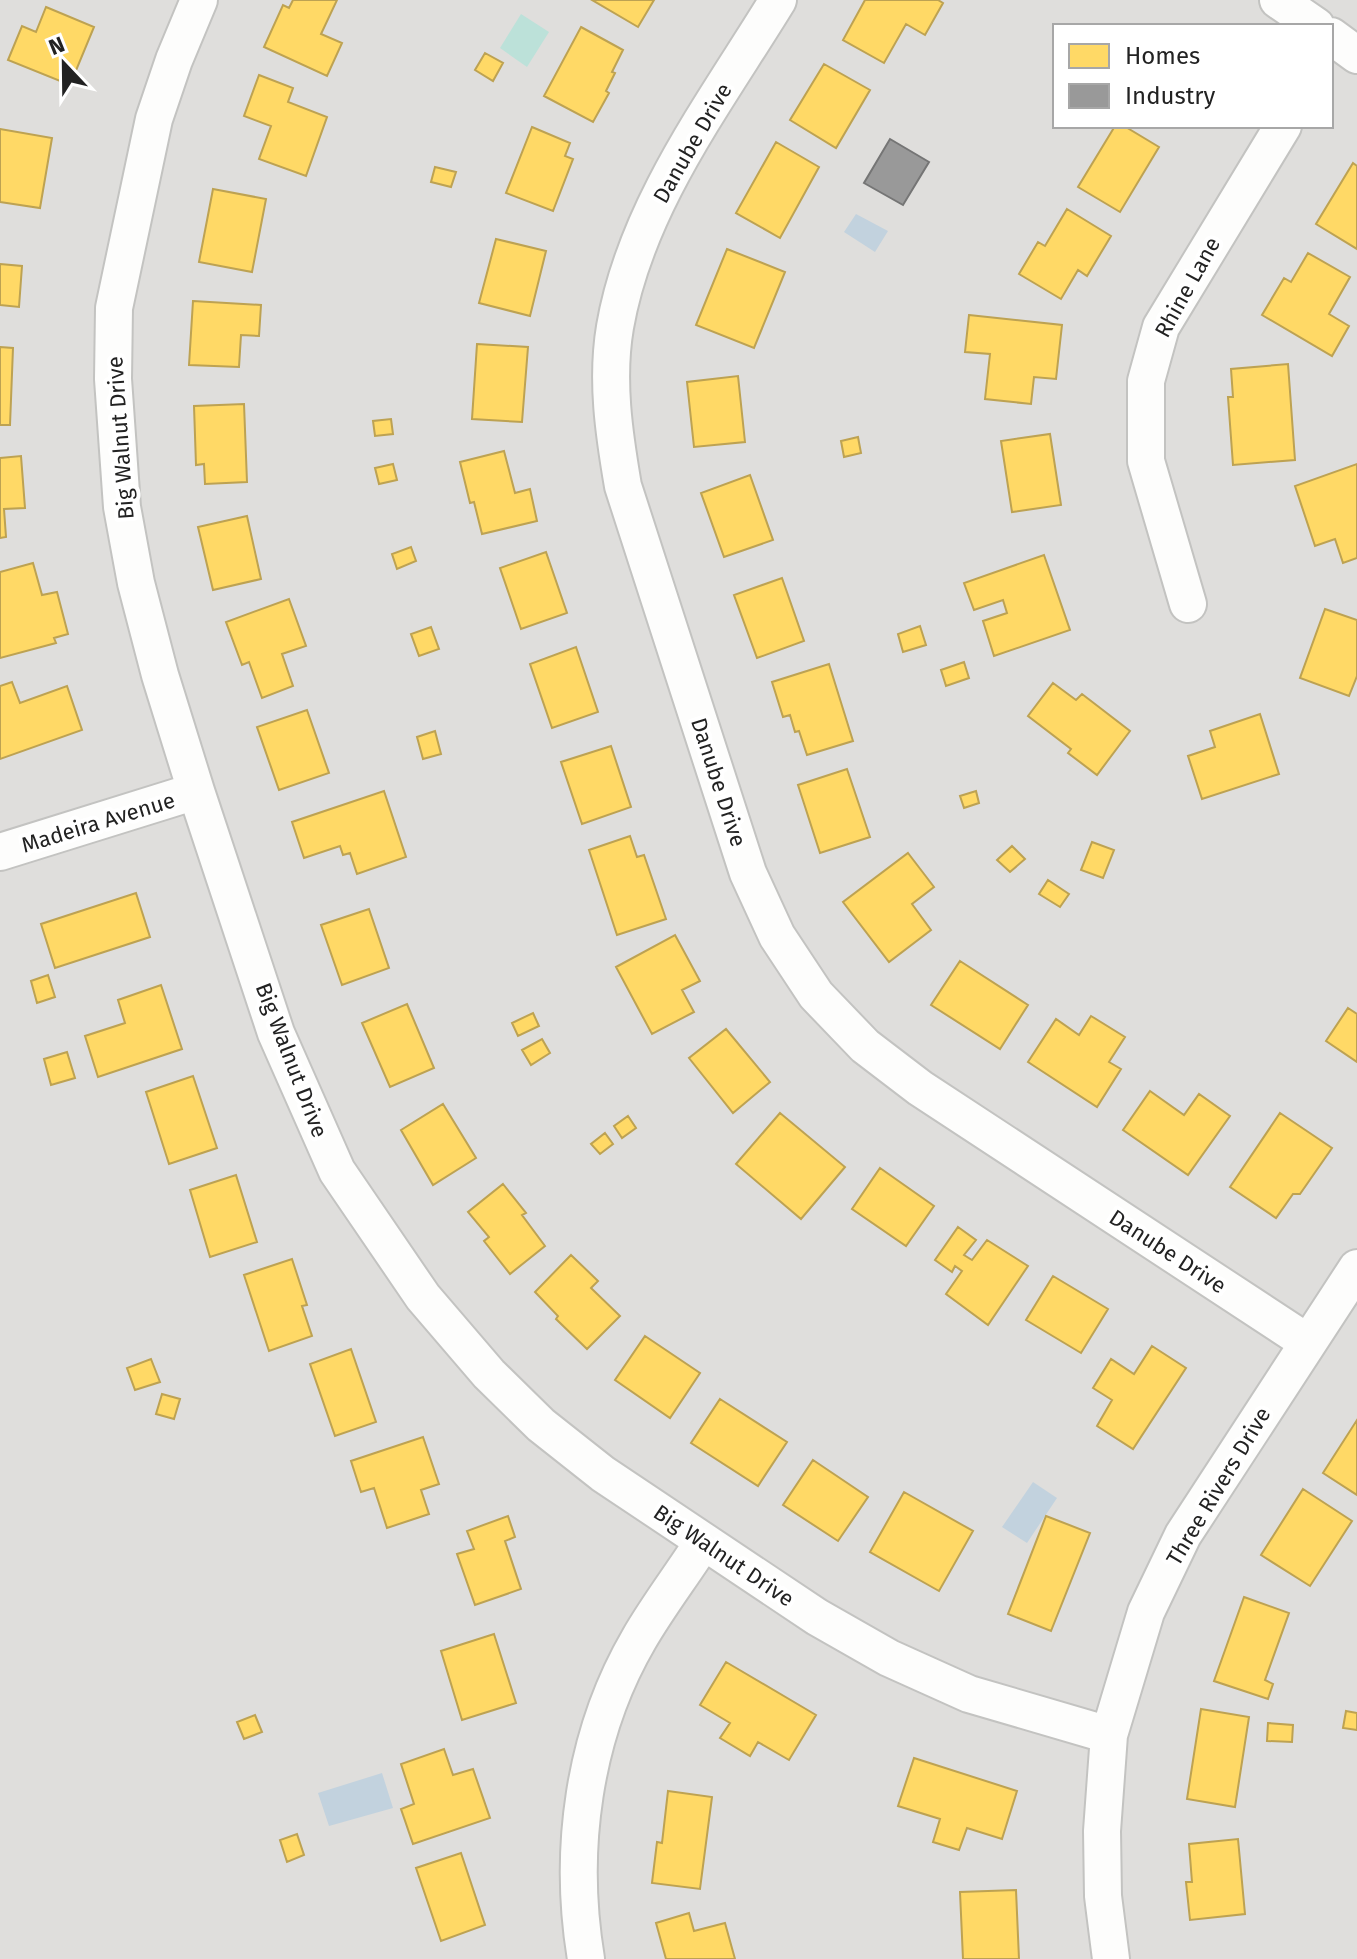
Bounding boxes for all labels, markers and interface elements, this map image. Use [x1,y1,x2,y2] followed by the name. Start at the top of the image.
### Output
[24,24,104,104] north arrow
[1053,24,1333,128] legend
[45,31,69,61] text: N
[1125,42,1200,70] text: Homes
[647,78,738,208] street label: Danube Drive
[1125,82,1216,110] text: Industry
[1149,232,1226,342] street label: Rhine Lane
[101,355,140,521] street label: Big Walnut Drive
[685,714,752,850] street label: Danube Drive
[18,786,178,859] street label: Madeira Avenue
[250,979,333,1141] street label: Big Walnut Drive
[1104,1204,1231,1299] street label: Danube Drive
[1160,1402,1276,1570] street label: Three Rivers Drive
[648,1498,799,1612] street label: Big Walnut Drive

